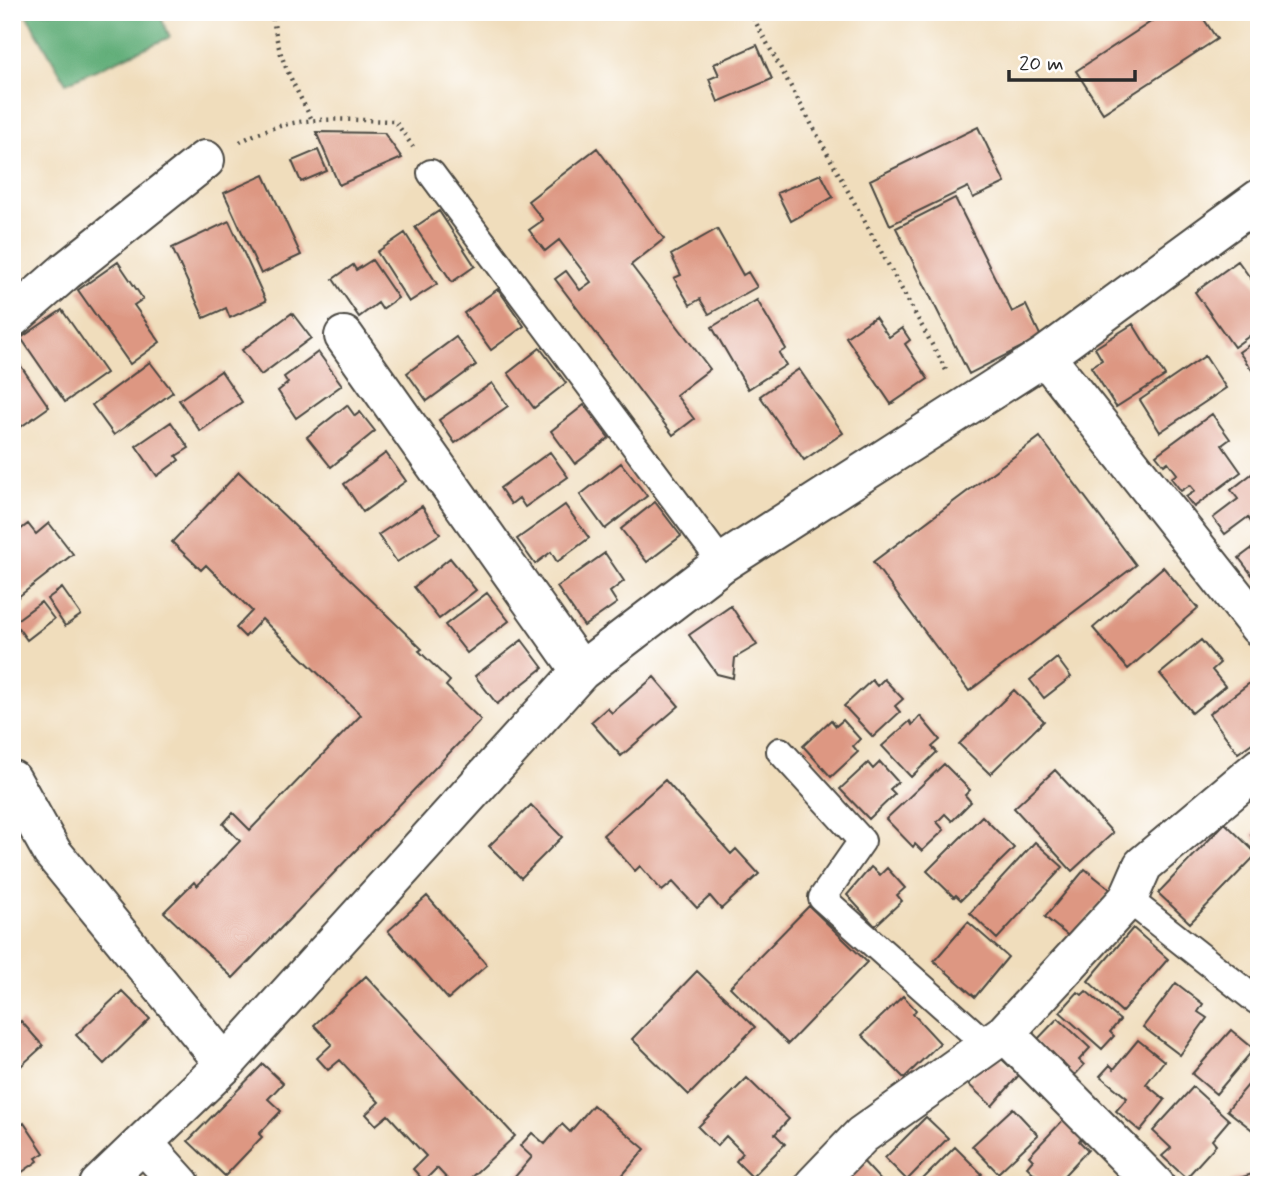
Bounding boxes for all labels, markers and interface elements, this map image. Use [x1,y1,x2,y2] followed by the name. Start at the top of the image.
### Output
[1009,38,1134,82] scale bar
[1019,50,1064,78] text: 20 m

